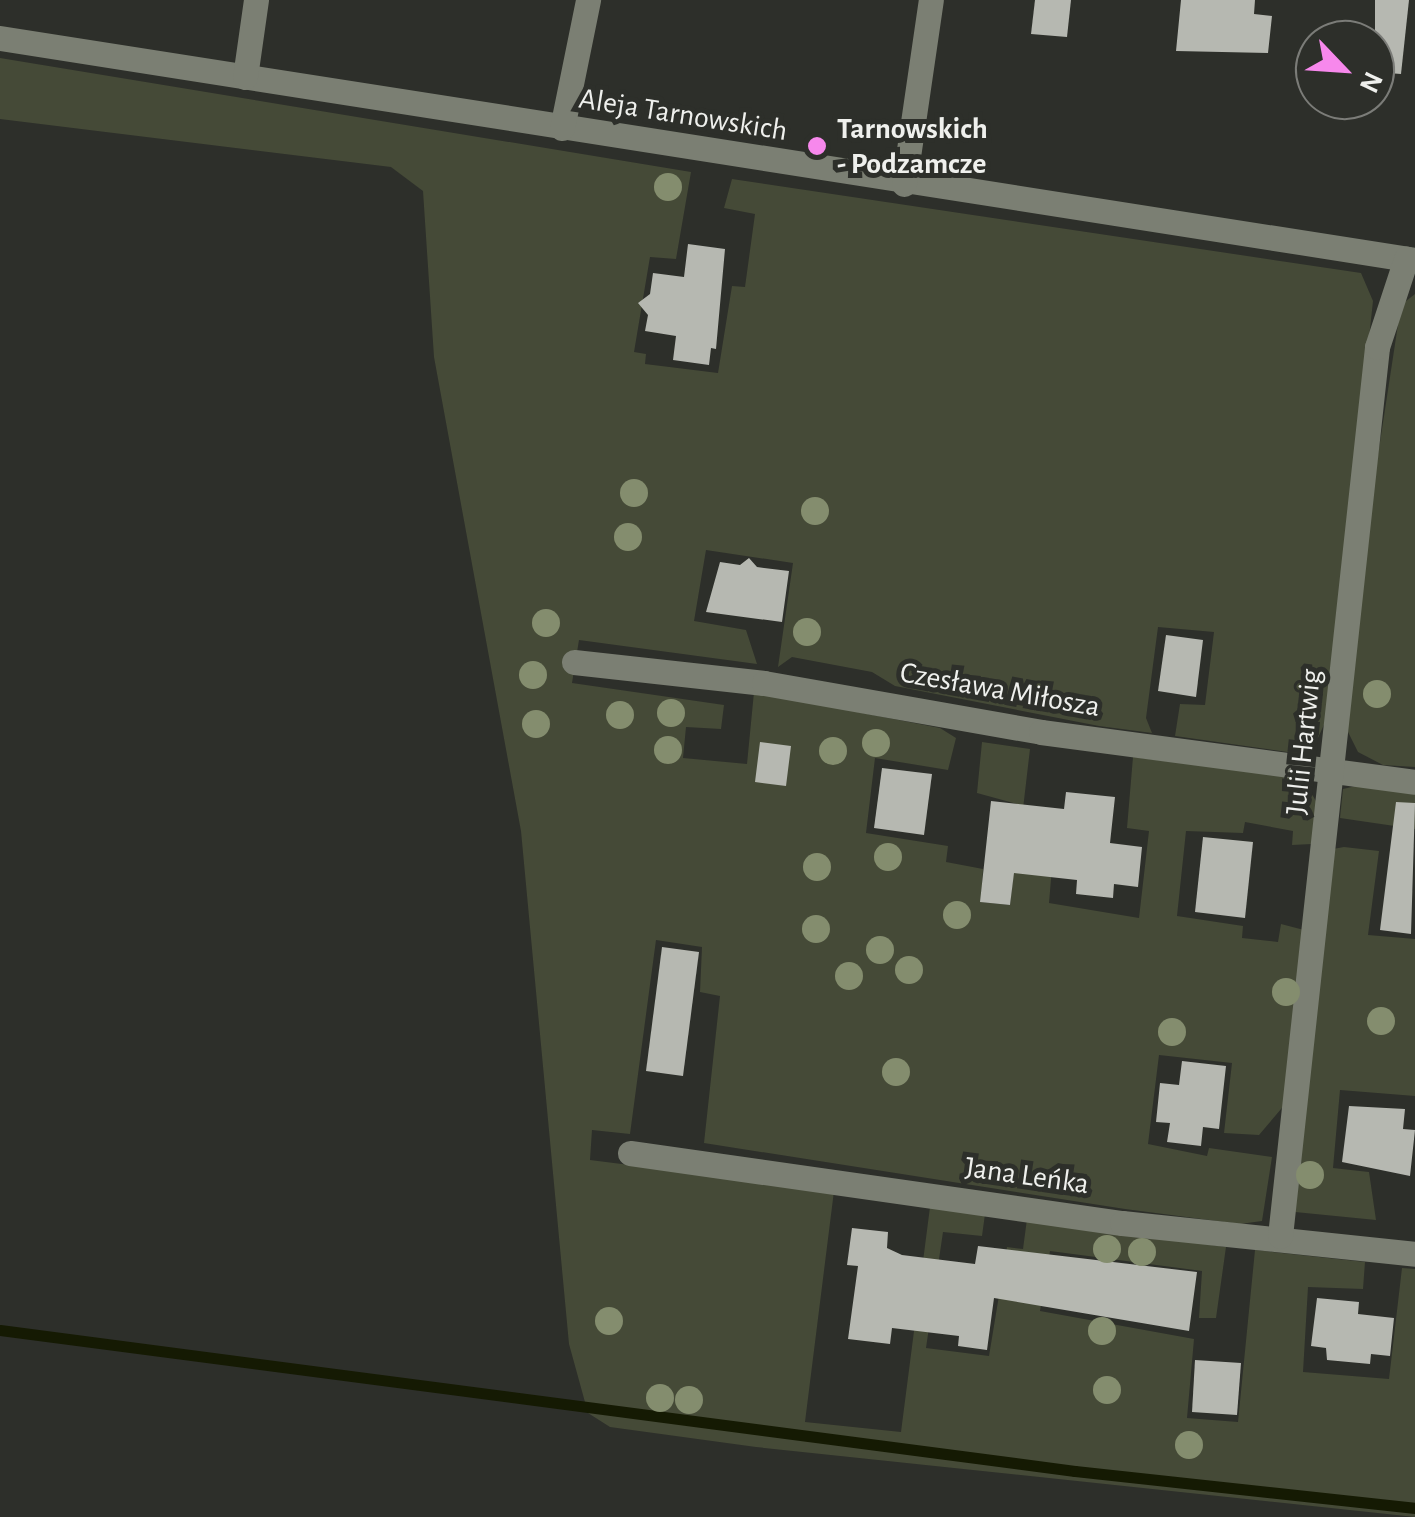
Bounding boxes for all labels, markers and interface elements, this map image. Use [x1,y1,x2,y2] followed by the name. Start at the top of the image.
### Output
[1295,20,1395,120] north arrow
[1354,67,1387,97] text: N
[576,81,790,149] street label: Aleja Tarnowskich
[837,111,988,182] place label: Tarnowskich - Podzamcze
[806,135,828,157] marker: Tarnowskich - Podzamcze
[897,655,1103,725] street label: Czesława Miłosza
[1278,668,1330,816] street label: Julii Hartwig
[963,1149,1091,1203] street label: Jana Leńka

